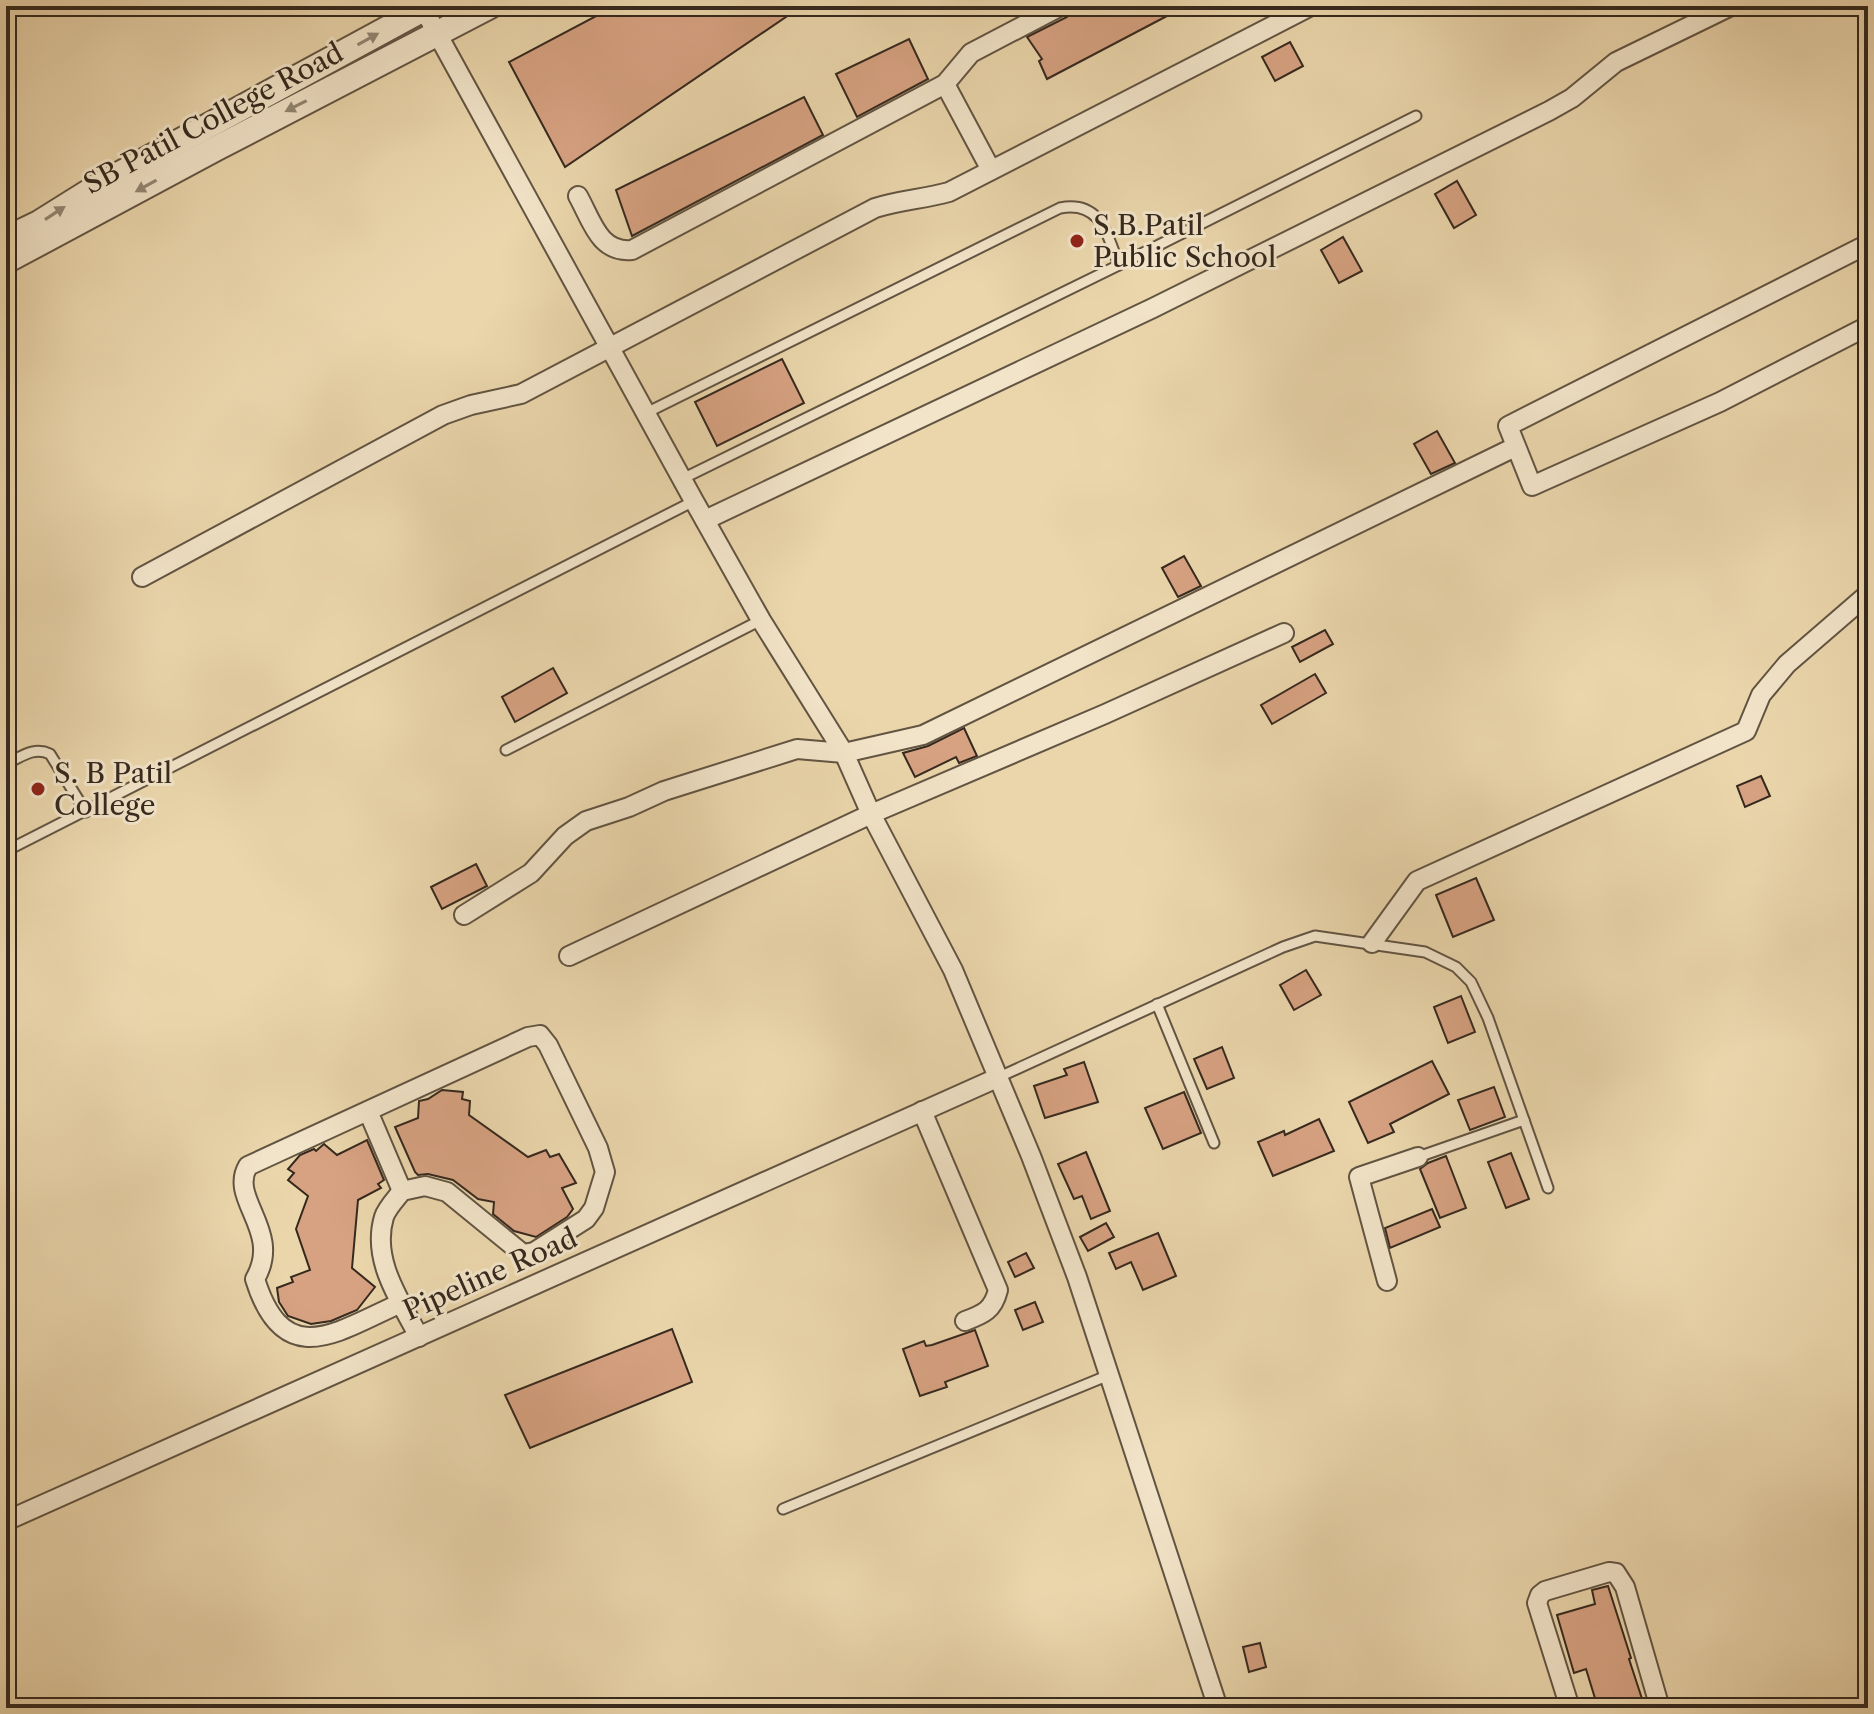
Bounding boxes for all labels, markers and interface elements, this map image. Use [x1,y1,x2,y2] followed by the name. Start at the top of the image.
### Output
[357,32,379,46] one-way arrow
[77,35,349,201] street label: SB Patil College Road
[285,100,308,113] one-way arrow
[135,179,158,193] one-way arrow
[45,206,66,221] one-way arrow
[1093,208,1276,274] place label: S.B.Patil Public School
[1068,232,1086,250] marker: S.B.Patil Public School
[54,756,172,822] place label: S. B Patil College
[29,780,47,798] marker: S. B Patil College
[398,1220,582,1328] street label: Pipeline Road

